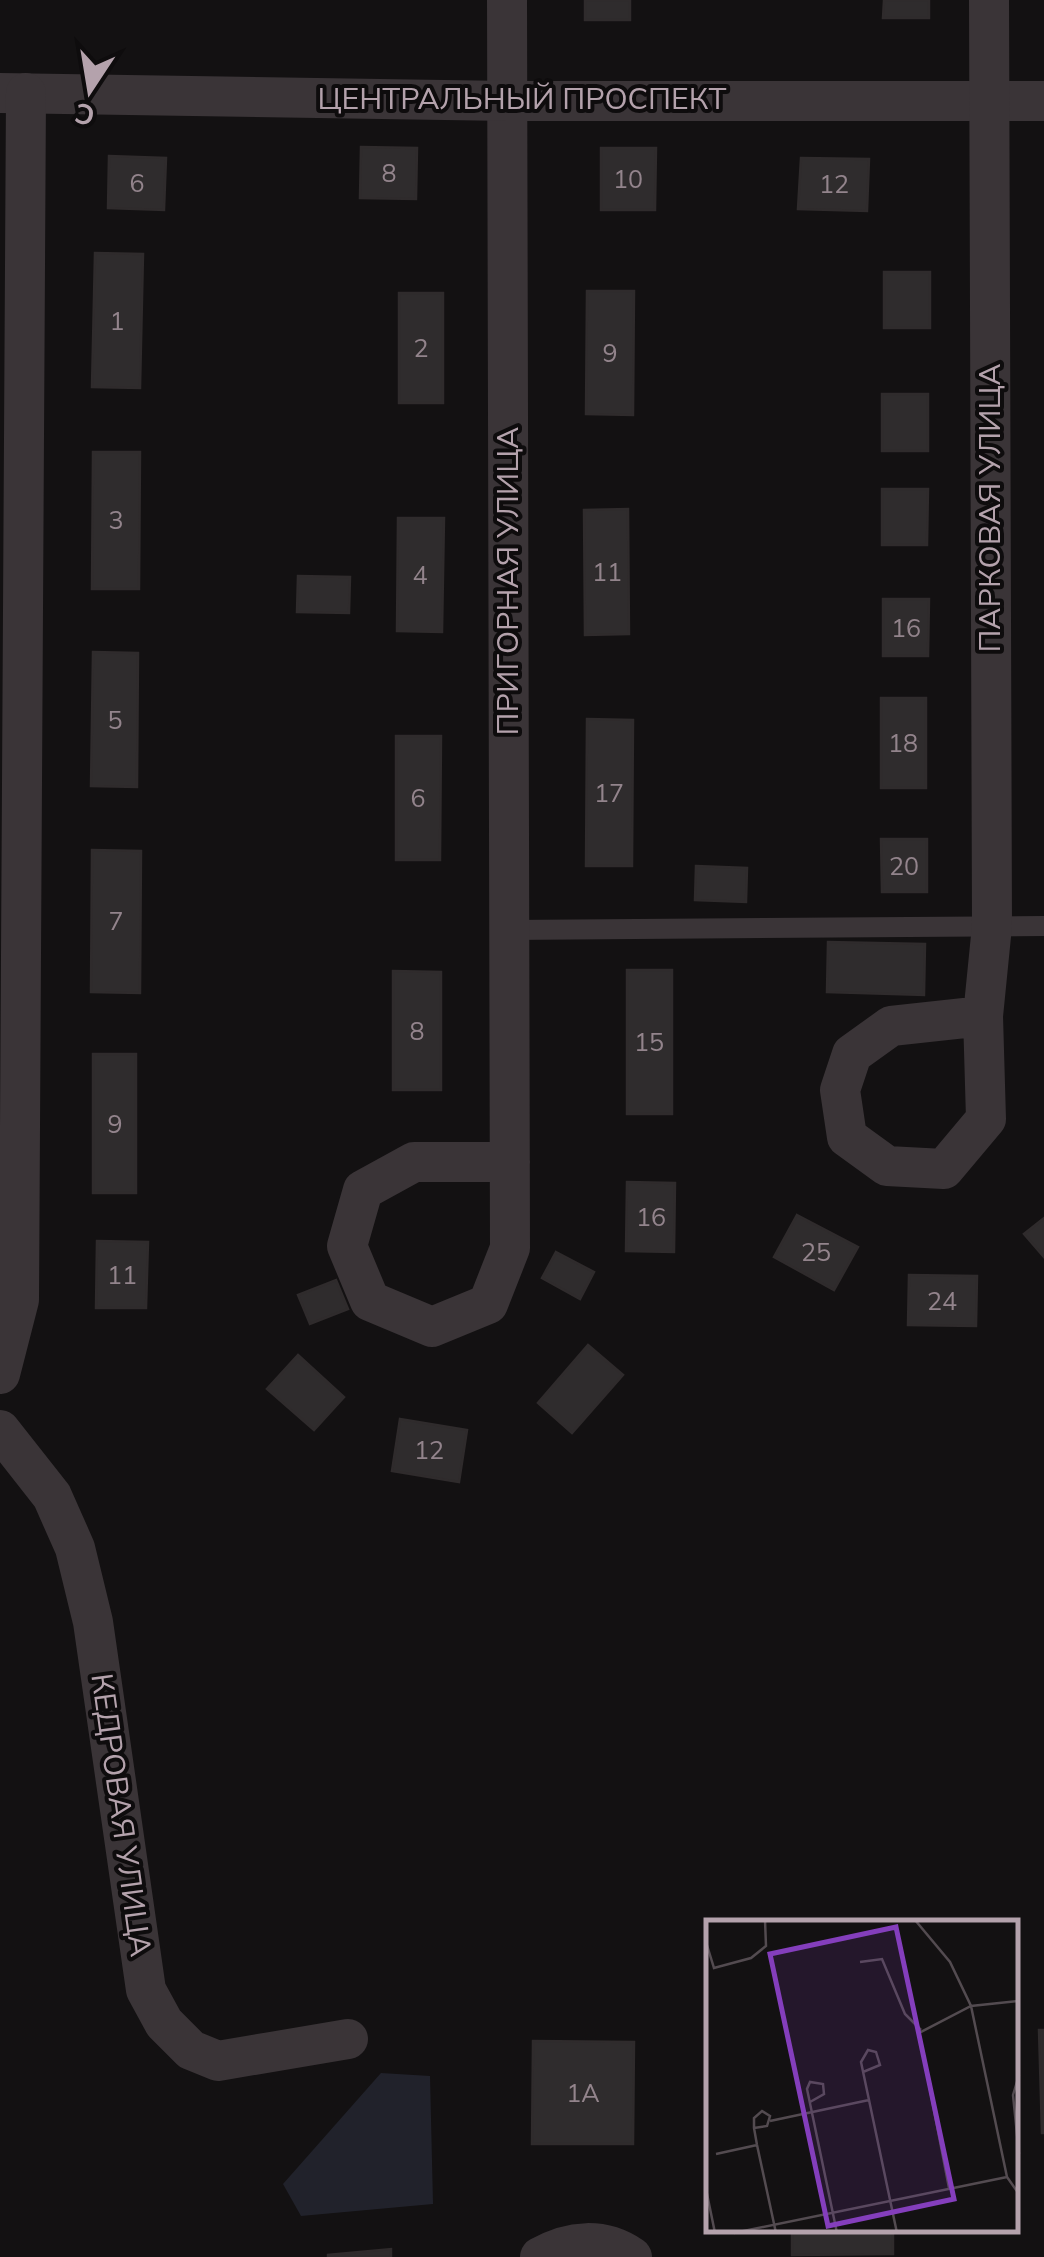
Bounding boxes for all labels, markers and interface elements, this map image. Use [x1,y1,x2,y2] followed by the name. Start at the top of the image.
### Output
[40,40,140,140] north arrow
[317,79,727,117] street label: ЦЕНТРАЛЬНЫЙ ПРОСПЕКТ
[72,96,98,134] text: С
[381,157,397,188] house number: 8
[613,163,643,194] house number: 10
[129,167,145,198] house number: 6
[819,168,849,199] house number: 12
[109,305,125,336] house number: 1
[413,332,429,363] house number: 2
[602,337,618,368] house number: 9
[970,363,1008,653] street label: ПАРКОВАЯ УЛИЦА
[488,427,526,735] street label: ПРИГОРНАЯ УЛИЦА
[108,504,124,535] house number: 3
[592,556,622,587] house number: 11
[412,559,428,590] house number: 4
[891,612,921,643] house number: 16
[107,704,123,735] house number: 5
[888,727,918,758] house number: 18
[594,777,624,808] house number: 17
[410,782,426,813] house number: 6
[889,850,919,881] house number: 20
[108,905,124,936] house number: 7
[409,1015,425,1046] house number: 8
[634,1026,664,1057] house number: 15
[107,1108,123,1139] house number: 9
[636,1201,666,1232] house number: 16
[801,1236,831,1267] house number: 25
[107,1259,137,1290] house number: 11
[927,1285,957,1316] house number: 24
[414,1434,444,1465] house number: 12
[83,1671,161,1959] street label: КЕДРОВАЯ УЛИЦА
[706,1920,1019,2232] inset map
[566,2077,600,2108] house number: 1А

